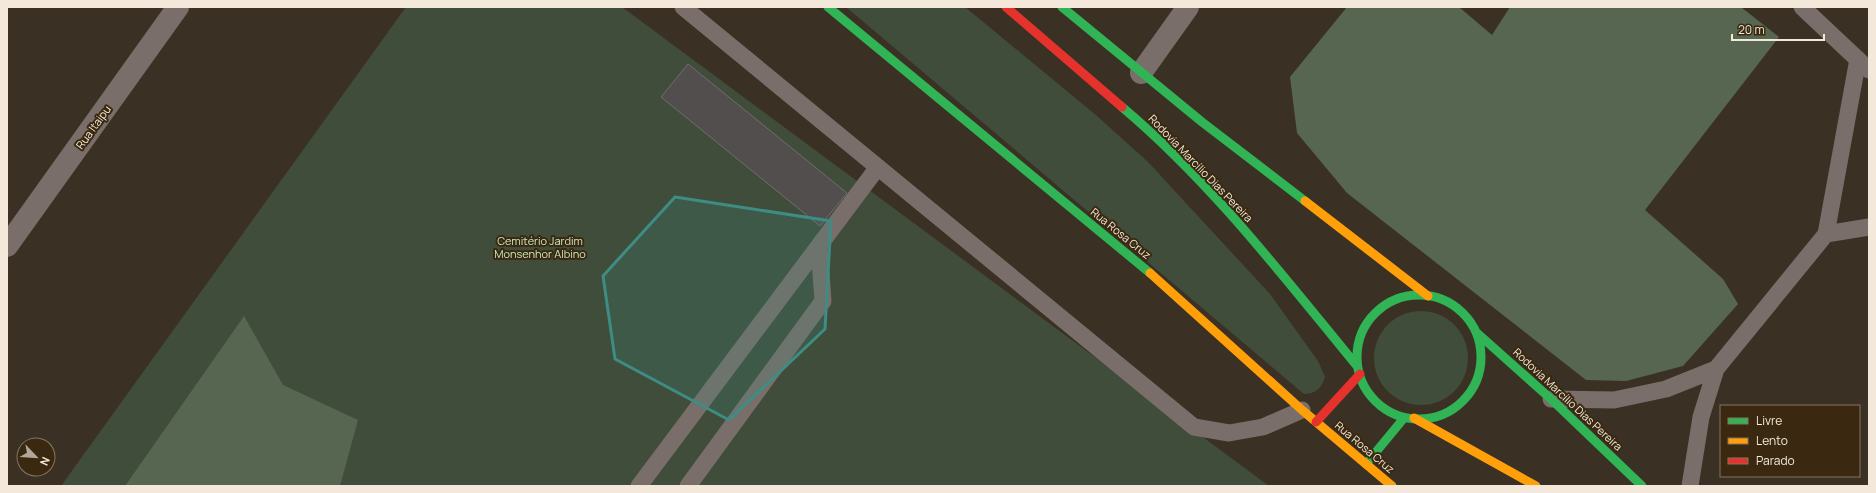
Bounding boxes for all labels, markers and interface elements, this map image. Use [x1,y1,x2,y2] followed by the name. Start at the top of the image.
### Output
[1732,16,1824,42] scale bar
[1738,21,1765,38] text: 20 m
[72,102,114,152] street label: Rua Itaipu
[1146,111,1256,225] street label: Rodovia Marcílio Dias Pereira
[1088,204,1154,262] street label: Rua Rosa Cruz
[494,233,586,261] park label: Cemitério Jardim Monsenhor Albino
[1510,344,1626,454] street label: Rodovia Marcílio Dias Pereira
[1720,405,1860,477] legend
[1756,412,1782,429] text: Livre
[1332,418,1398,476] street label: Rua Rosa Cruz
[1756,432,1788,449] text: Lento
[16,437,56,477] north arrow
[1756,452,1795,469] text: Parado
[37,455,54,468] text: N

